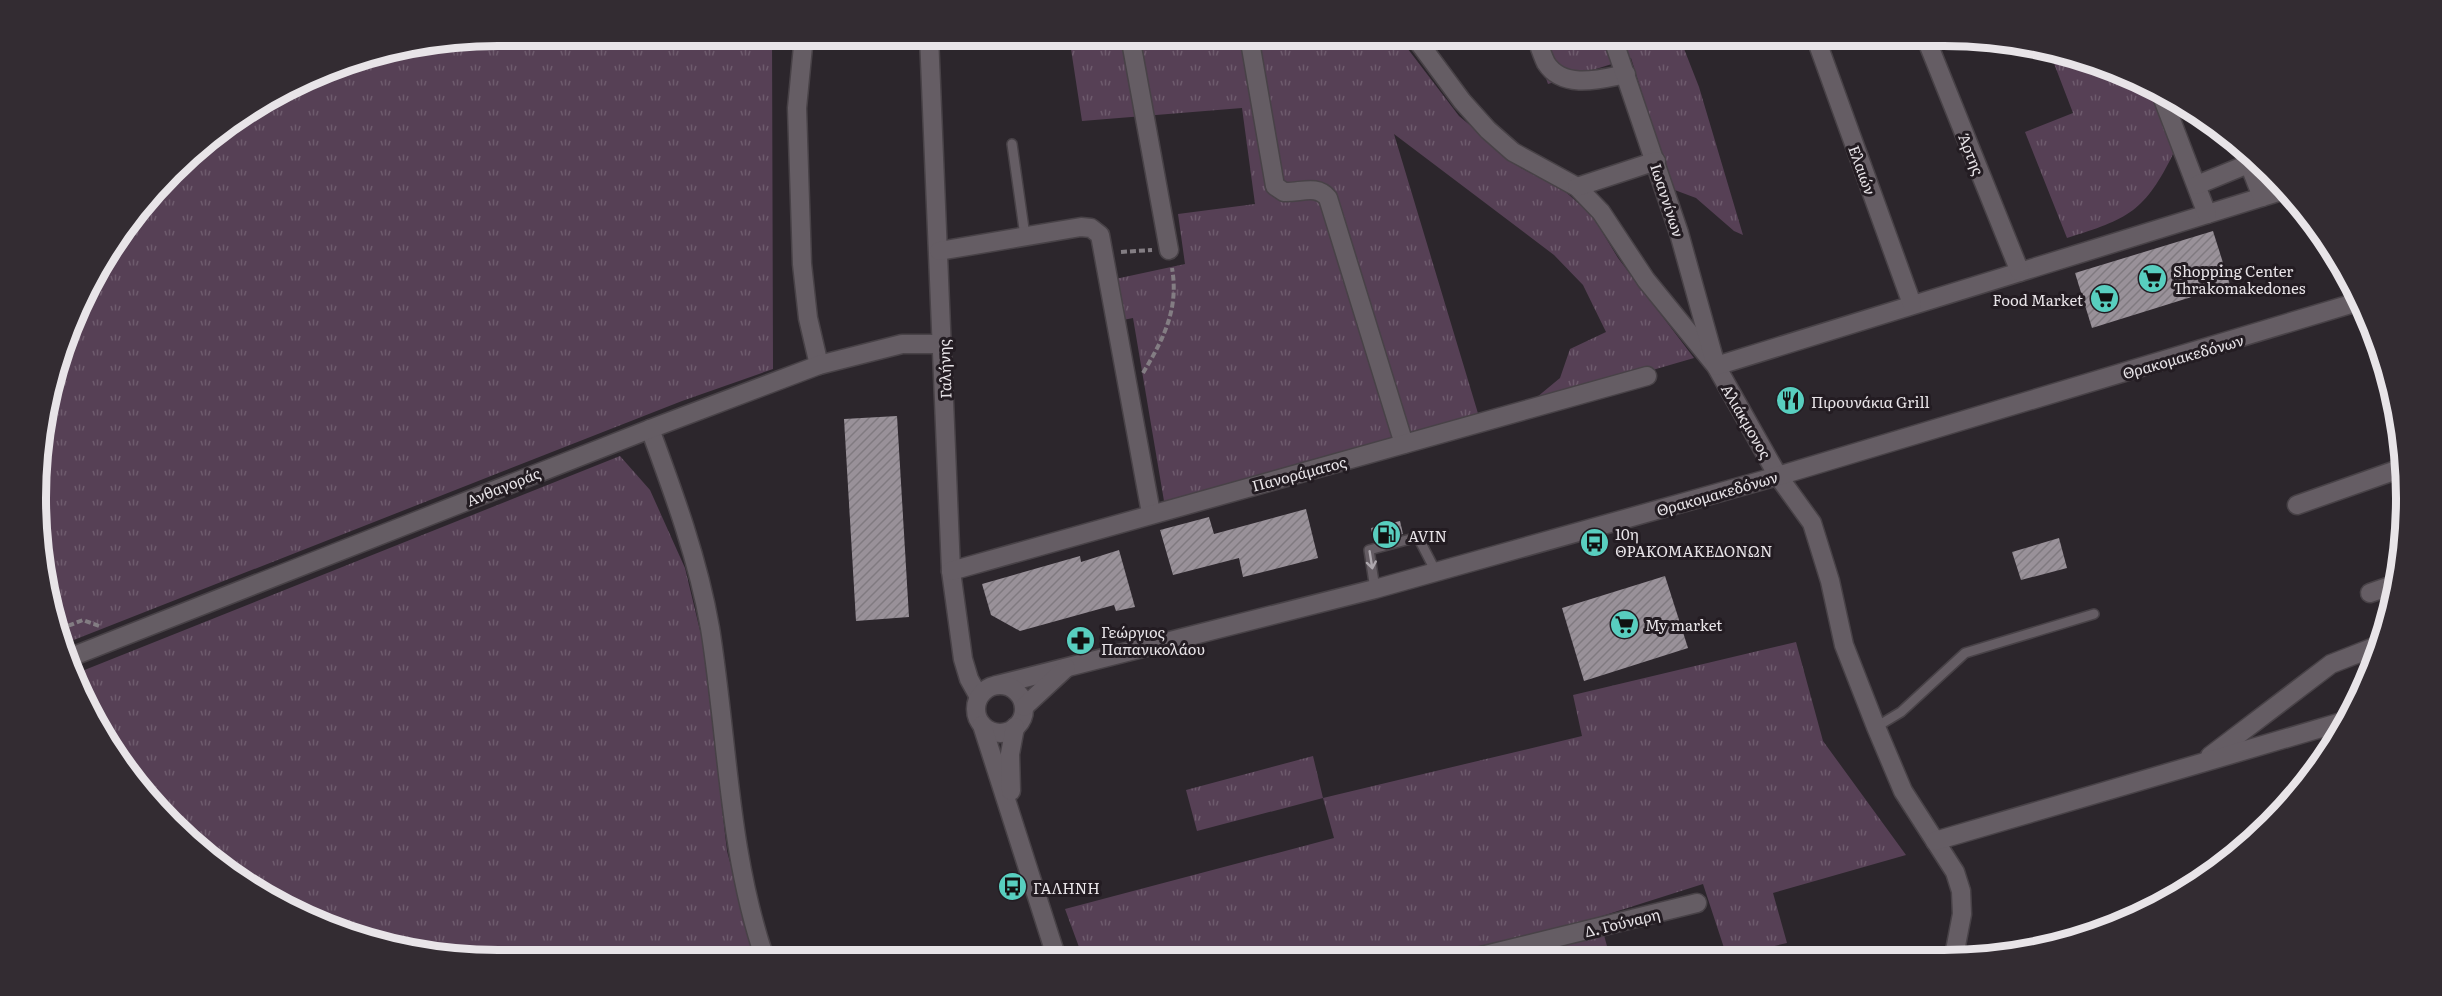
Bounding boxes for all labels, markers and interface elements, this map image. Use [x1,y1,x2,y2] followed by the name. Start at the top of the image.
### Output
[1953,130,1991,179] street label: Άρτης
[1843,142,1883,198] street label: Ελαιών
[1645,160,1691,240] street label: Ιωαννίνων
[2173,259,2306,299] place label: Shopping Center Thrakomakedones
[2136,263,2168,295] supermarket icon: Shopping Center Thrakomakedones
[2088,283,2120,315] supermarket icon: Food Market
[1993,288,2083,311] place label: Food Market
[2119,328,2247,384] street label: Θρακομακεδόνων
[931,338,957,399] street label: Γαλήνης
[1716,379,1778,463] street label: Αλιάκμονος
[1774,385,1806,417] restaurant icon: Πιρουνάκια Grill
[1811,390,1929,413] place label: Πιρουνάκια Grill
[1249,449,1349,497] street label: Πανοράματος
[462,460,544,511] street label: Ανθαγοράς
[1653,465,1781,521] street label: Θρακομακεδόνων
[1371,519,1403,551] fuel station icon: AVIN
[1615,522,1773,562] place label: 10η ΘΡΑΚΟΜΑΚΕΔΟΝΩΝ
[1408,524,1447,547] place label: AVIN
[1578,526,1610,558] bus stop icon: 10η ΘΡΑΚΟΜΑΚΕΔΟΝΩΝ
[1366,550,1377,570] one-way arrow
[1608,608,1640,640] supermarket icon: My market
[1645,613,1722,636] place label: My market
[1101,620,1205,660] place label: Γεώργιος Παπανικολάου
[1064,624,1096,656] pharmacy icon: Γεώργιος Παπανικολάου
[996,871,1028,903] bus stop icon: ΓΑΛΗΝΗ
[1033,876,1100,899] place label: ΓΑΛΗΝΗ
[1582,902,1662,942] street label: Δ. Γούναρη

